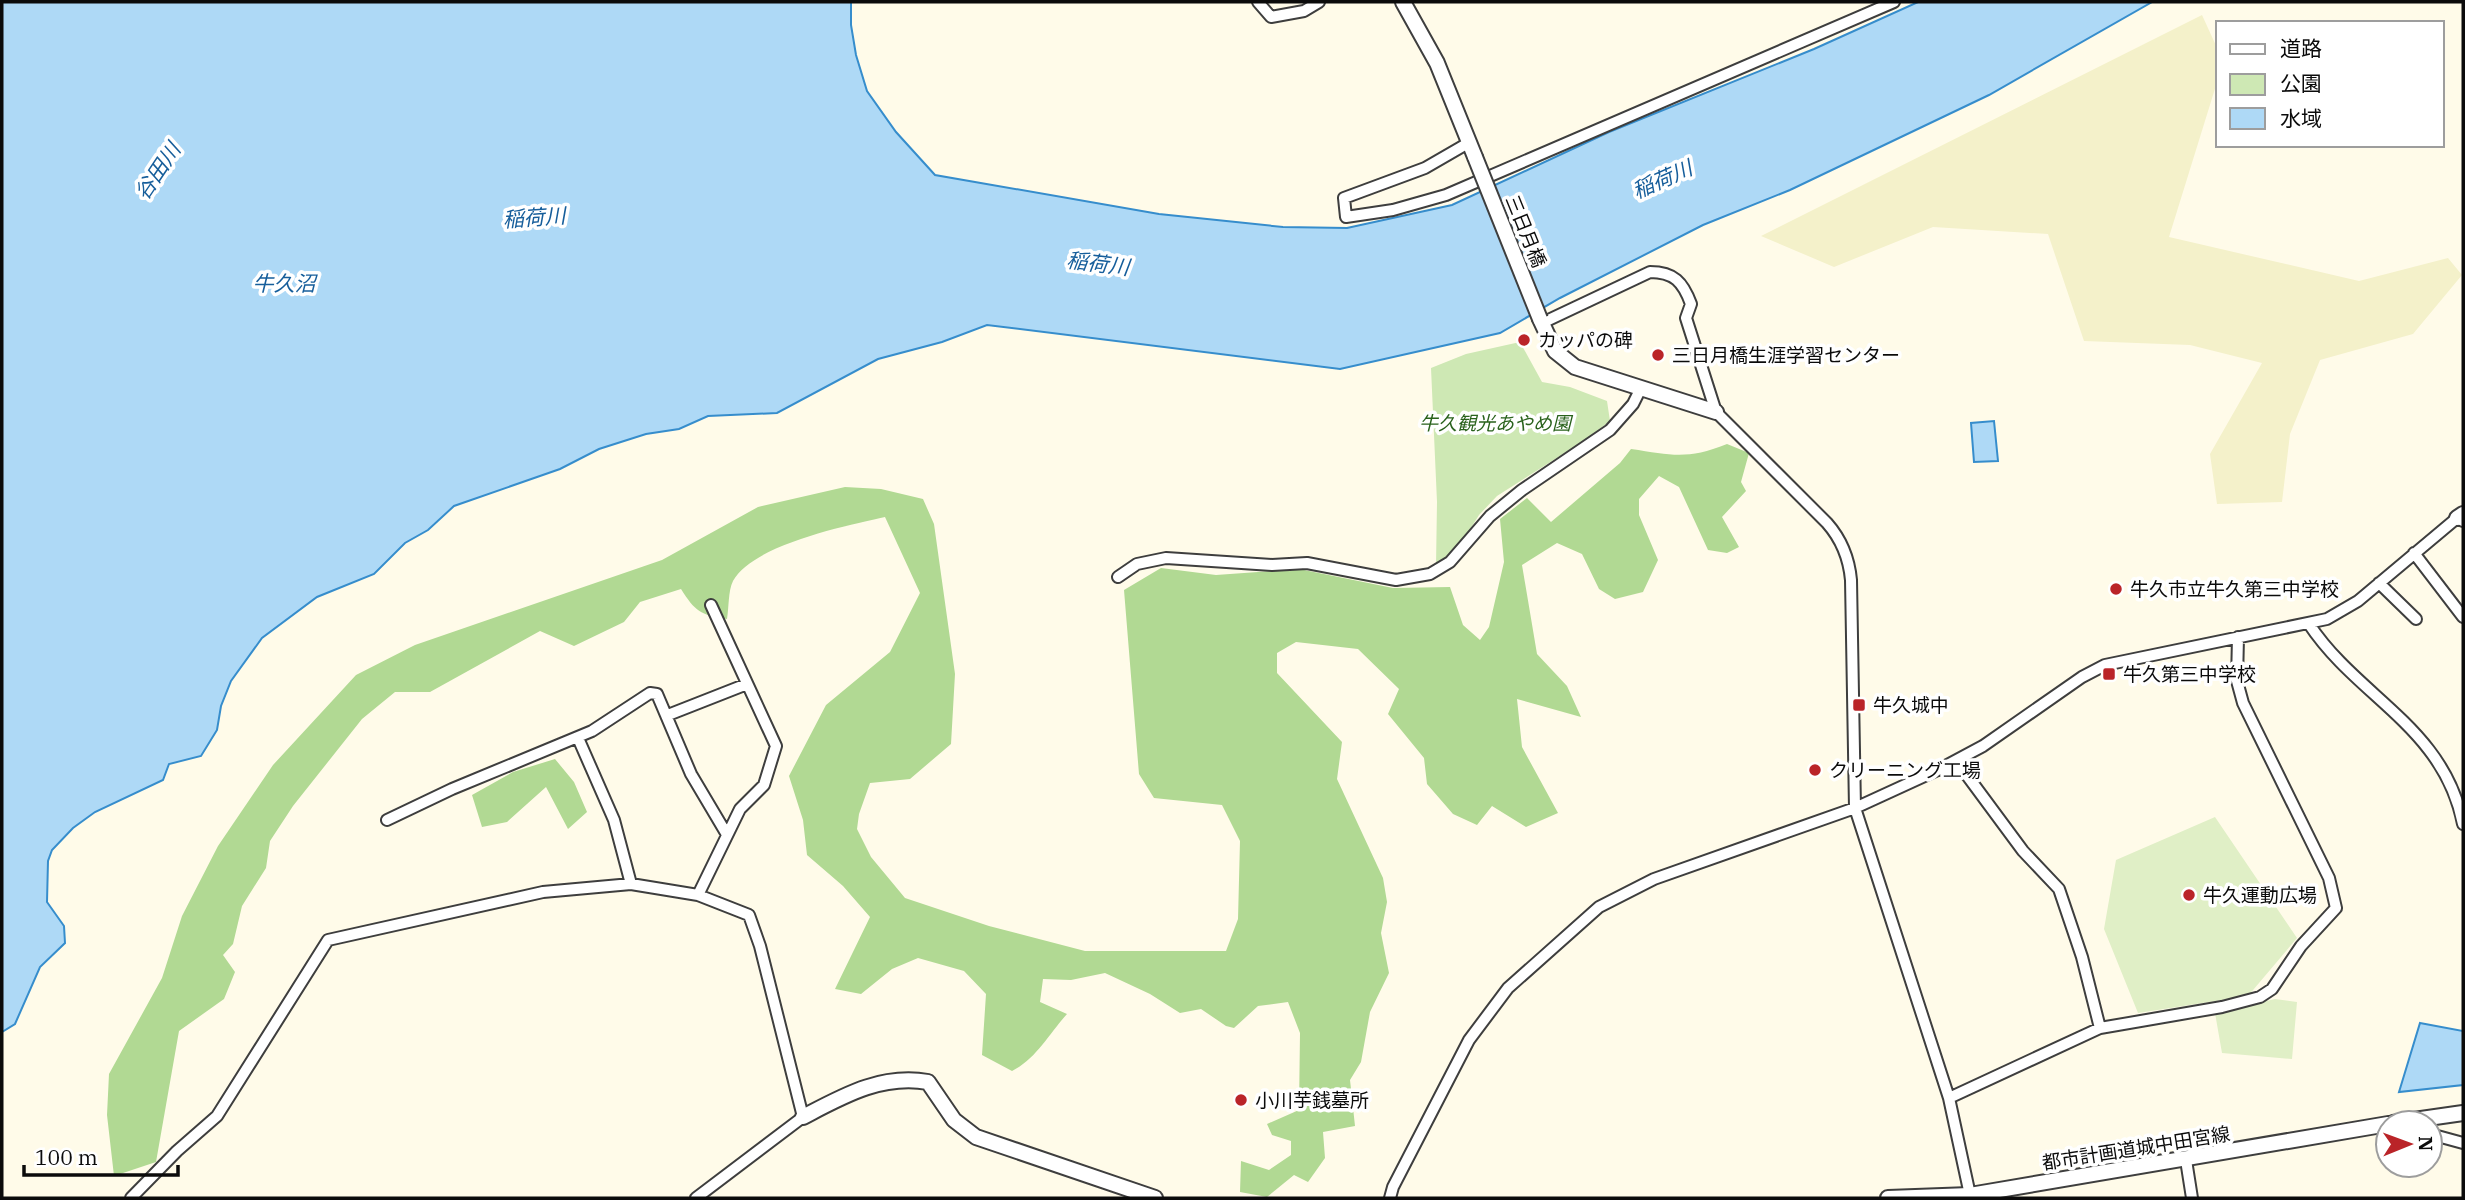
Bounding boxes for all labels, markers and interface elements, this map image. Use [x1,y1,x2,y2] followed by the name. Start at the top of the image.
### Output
[2216,21,2444,147] legend
[2280,34,2322,62] text: 道路
[2280,69,2322,97] text: 公園
[2280,104,2322,132] text: 水域
[128,135,187,205] water label: 谷田川
[1628,153,1698,205] water label: 稲荷川
[1501,191,1551,271] street label: 三日月橋
[502,201,568,233] water label: 稲荷川
[1065,245,1133,281] water label: 稲荷川
[253,269,318,297] water label: 牛久沼
[1538,328,1633,352] place label: カッパの碑
[1516,332,1532,348] marker: カッパの碑
[1672,343,1900,367] place label: 三日月橋生涯学習センター
[1650,347,1666,363] marker: 三日月橋生涯学習センター
[1419,411,1574,435] park label: 牛久観光あやめ園
[2130,577,2339,601] place label: 牛久市立牛久第三中学校
[2108,581,2124,597] marker: 牛久市立牛久第三中学校
[2123,662,2256,686] place label: 牛久第三中学校
[2101,666,2117,682] marker: 牛久第三中学校
[1873,693,1949,717] place label: 牛久城中
[1851,697,1867,713] marker: 牛久城中
[1829,758,1981,782] place label: クリーニング工場
[1807,762,1823,778] marker: クリーニング工場
[2203,883,2317,907] place label: 牛久運動広場
[2181,887,2197,903] marker: 牛久運動広場
[1255,1088,1369,1112] place label: 小川芋銭墓所
[1233,1092,1249,1108] marker: 小川芋銭墓所
[2374,1109,2444,1179] north arrow
[2040,1121,2232,1175] street label: 都市計画道城中田宮線
[24,1134,178,1178] scale bar
[2414,1136,2438,1151] text: N
[35,1143,98,1171] text: 100 m

